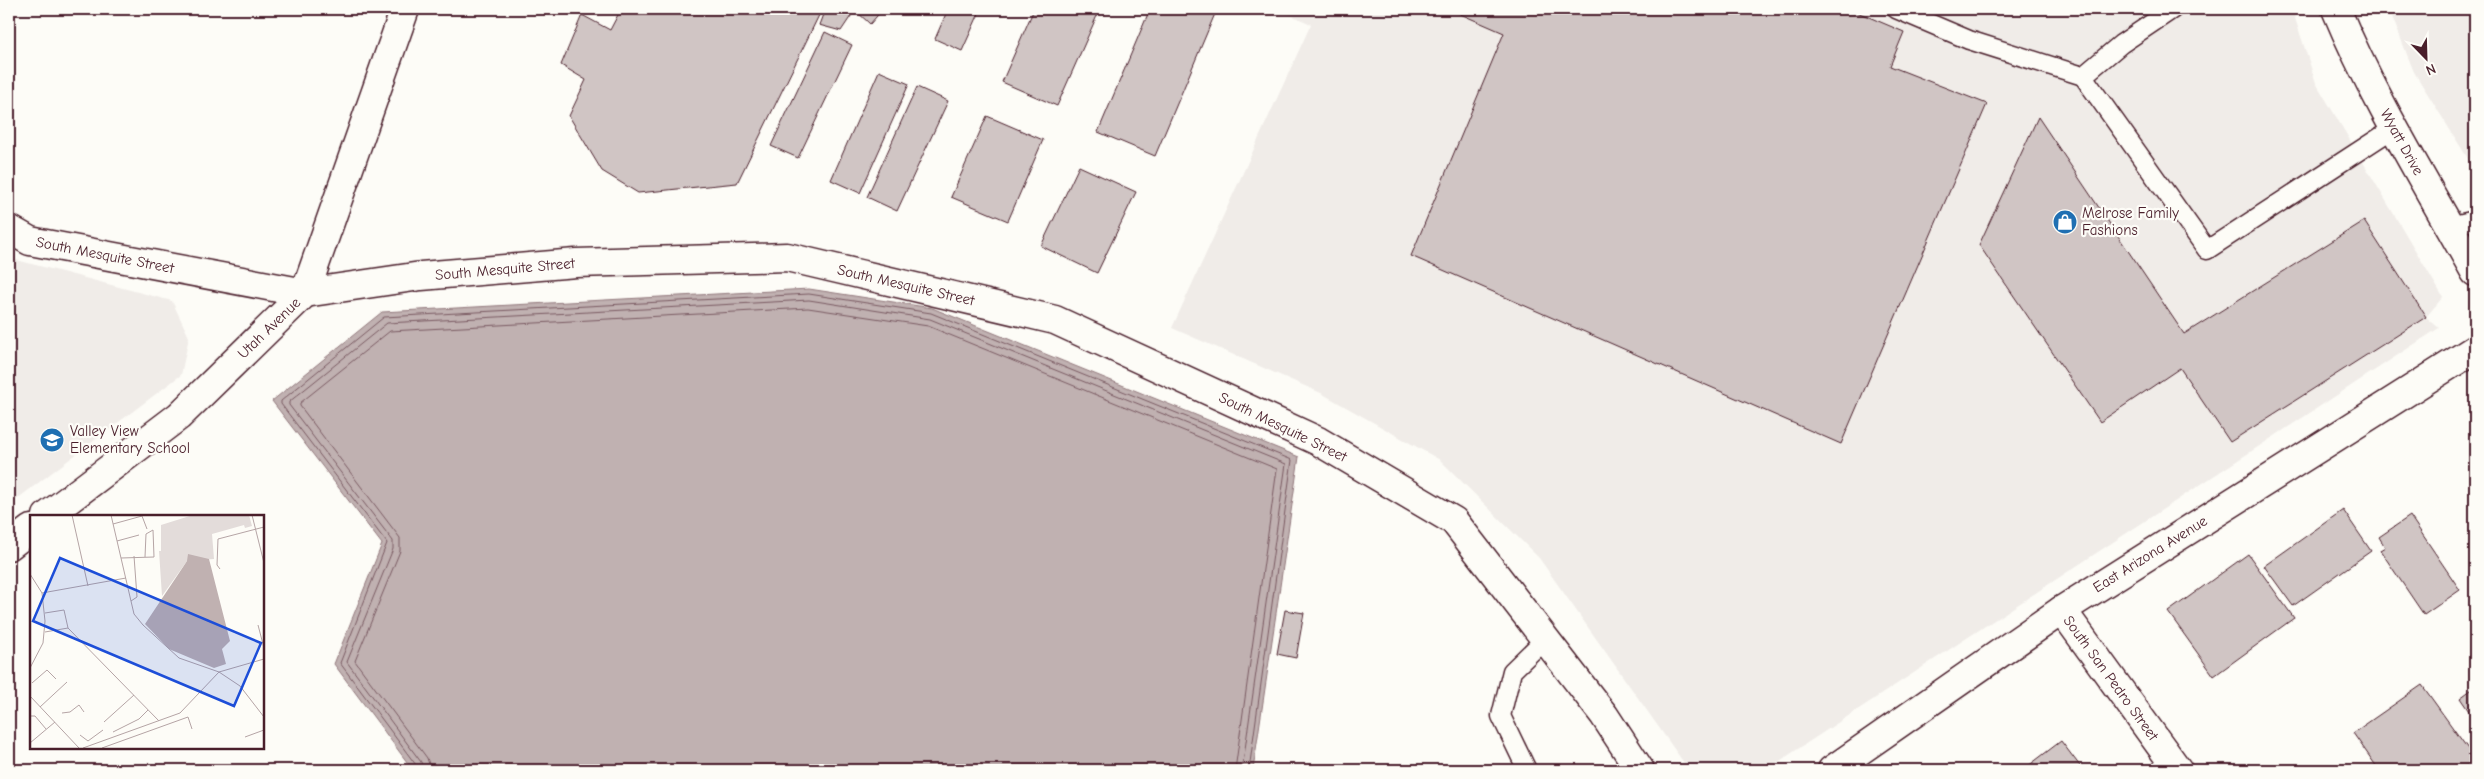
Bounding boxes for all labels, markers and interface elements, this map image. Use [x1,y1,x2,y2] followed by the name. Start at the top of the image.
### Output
[2402,32,2452,82] north arrow
[2423,60,2438,79] text: N
[2376,106,2428,179] street label: Wyatt Drive
[2082,204,2179,239] place label: Melrose Family Fashions
[2052,209,2078,235] shop icon: Melrose Family Fashions
[34,233,176,277] street label: South Mesquite Street
[434,254,576,284] street label: South Mesquite Street
[836,260,977,310] street label: South Mesquite Street
[234,293,305,362] street label: Utah Avenue
[1216,388,1351,466] street label: South Mesquite Street
[70,422,190,457] place label: Valley View Elementary School
[39,427,65,453] school or university icon: Valley View Elementary School
[2090,511,2211,596] street label: East Arizona Avenue
[30,515,264,749] inset map
[2060,612,2163,745] street label: South San Pedro Street

